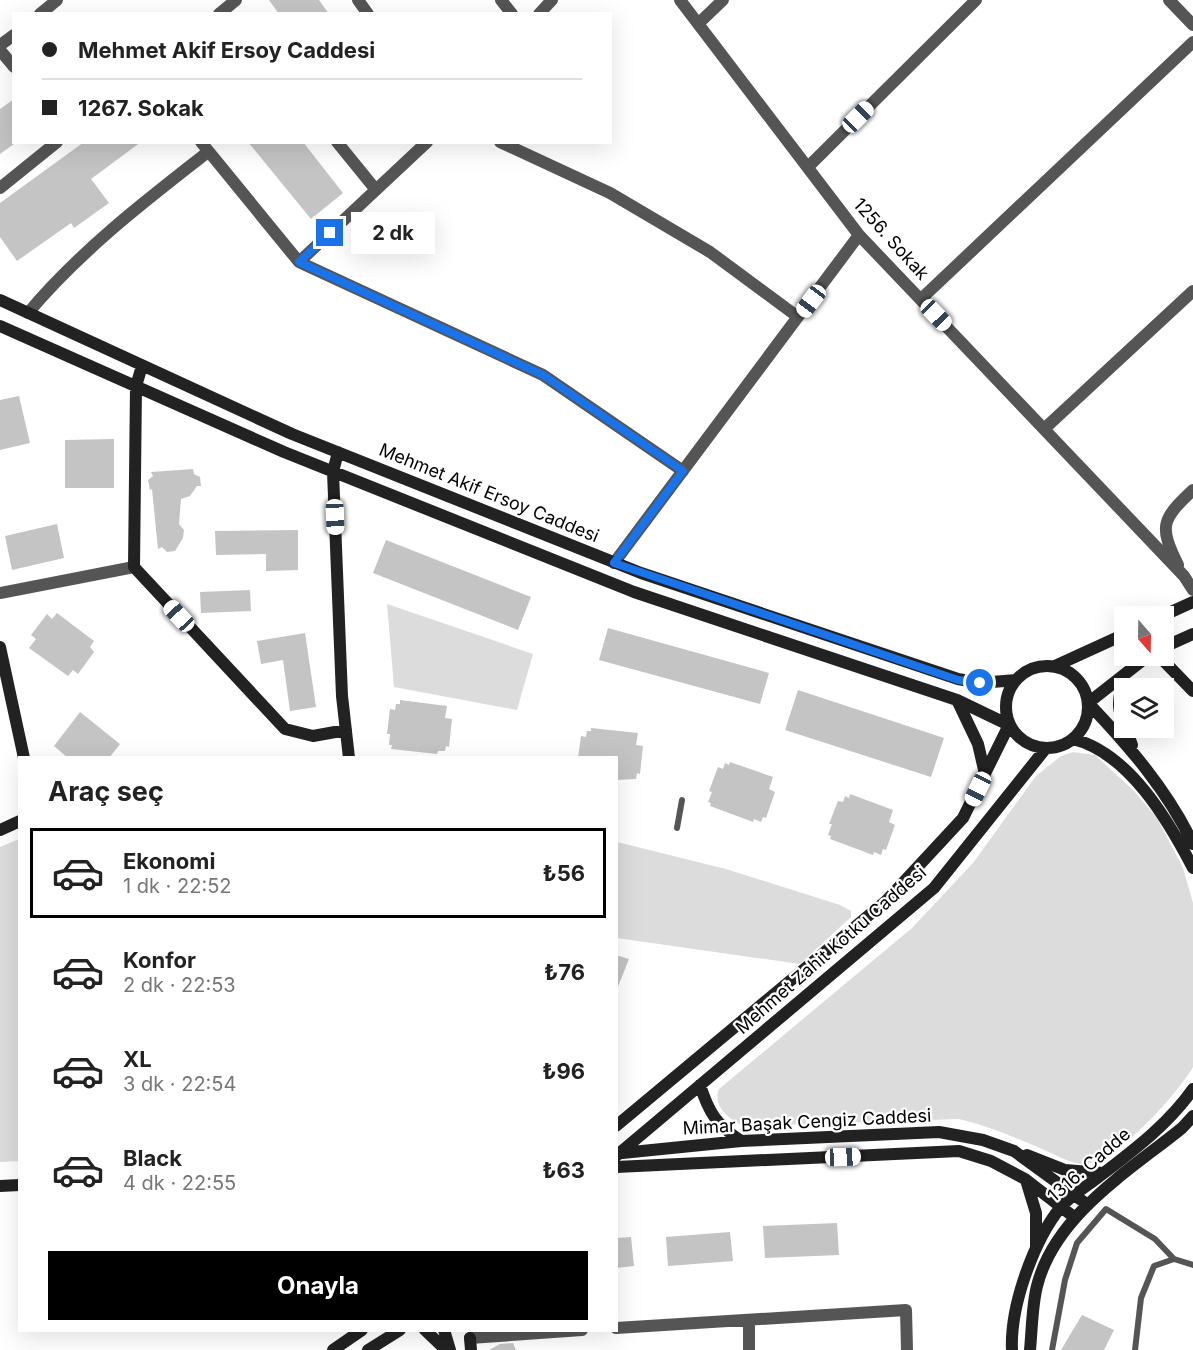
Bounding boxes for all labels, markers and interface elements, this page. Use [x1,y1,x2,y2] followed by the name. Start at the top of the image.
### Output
[78,37,375,63] text: Mehmet Akif Ersoy Caddesi
[78,95,204,121] text: 1267. Sokak
[839,98,877,136] car
[849,194,933,284] street label: 1256. Sokak
[351,212,435,254] callout: 2 dk
[316,219,343,246] route end
[372,221,414,245] text: 2 dk
[793,281,829,321] car
[917,296,955,334] car
[376,439,602,546] street label: Mehmet Akif Ersoy Caddesi
[325,499,345,535] car
[160,597,198,635] car
[1114,606,1174,666] north arrow
[1114,606,1174,738] map controls
[966,669,993,696] route start
[1114,678,1174,738] button: layers
[962,769,994,809] car
[48,775,164,808] text: Araç seç
[51,846,105,900] icon: car
[123,848,215,874] text: Ekonomi
[542,860,585,886] text: ₺56
[731,861,930,1038] street label: Mehmet Zahit Kotku Caddesi
[123,874,232,898] text: 1 dk · 22:52
[51,945,105,999] icon: car
[123,947,196,973] text: Konfor
[544,959,585,985] text: ₺76
[123,973,236,997] text: 2 dk · 22:53
[51,1044,105,1098] icon: car
[123,1046,152,1072] text: XL
[542,1058,585,1084] text: ₺96
[123,1072,236,1096] text: 3 dk · 22:54
[682,1104,932,1139] street label: Mimar Başak Cengiz Caddesi
[1043,1123,1134,1206] street label: 1316. Cadde
[51,1143,105,1197] icon: car
[123,1145,182,1171] text: Black
[825,1147,861,1167] car
[542,1157,585,1183] text: ₺63
[123,1171,236,1195] text: 4 dk · 22:55
[48,1251,588,1320] button: Onayla

